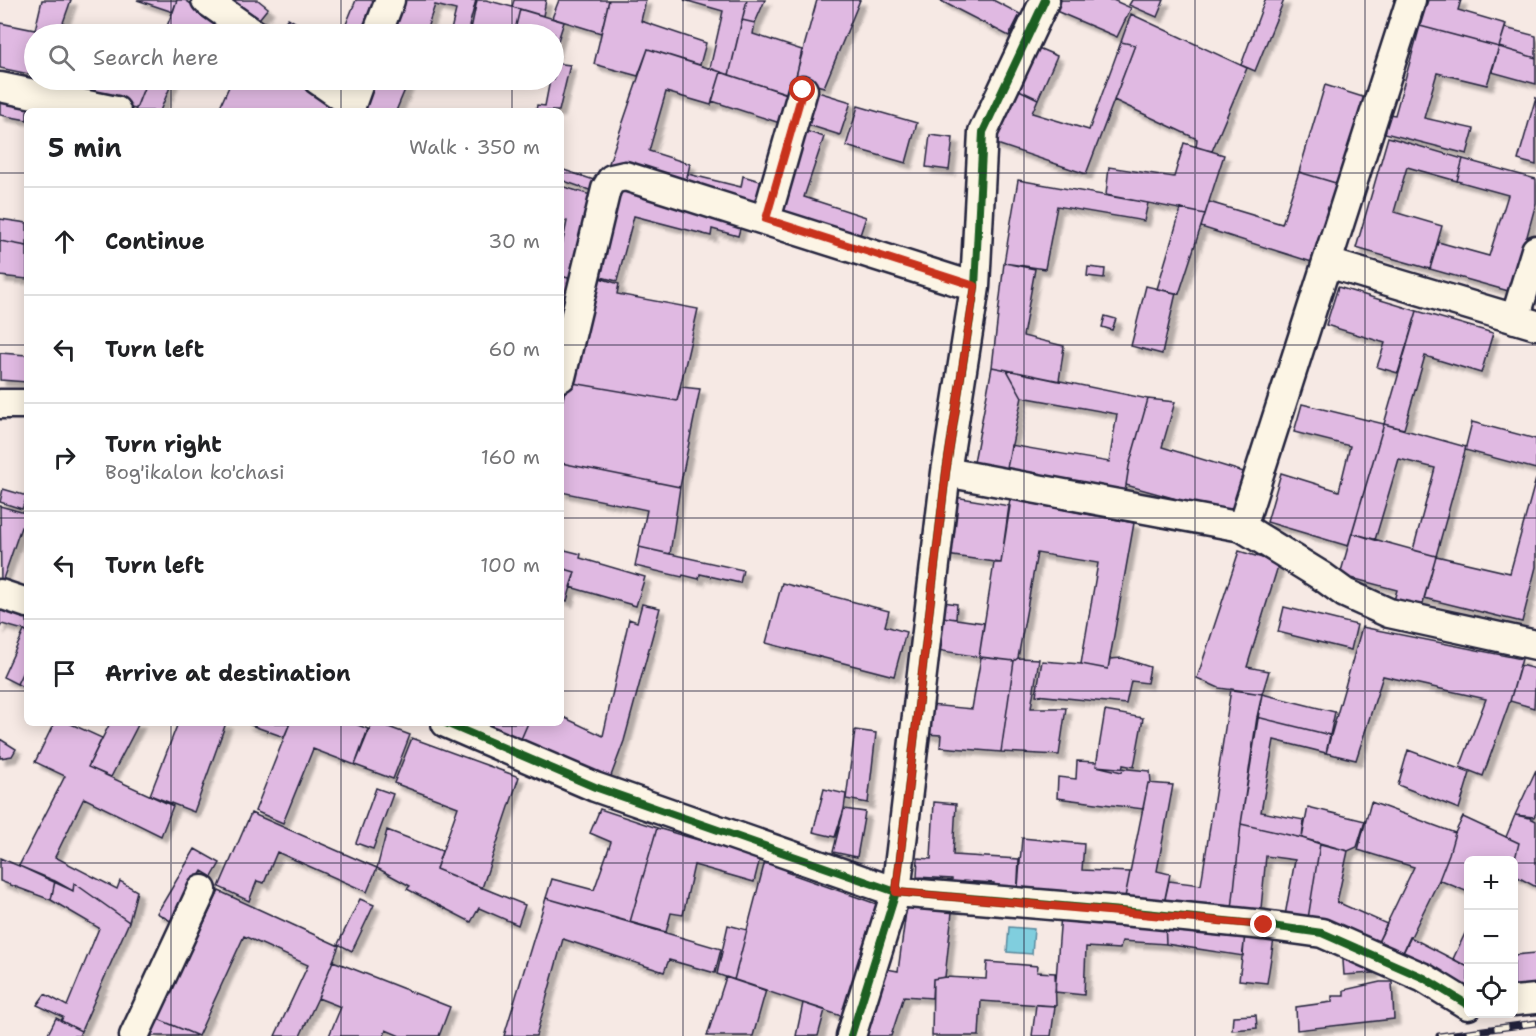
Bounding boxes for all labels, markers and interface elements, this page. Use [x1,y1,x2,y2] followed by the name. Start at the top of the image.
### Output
[24,24,564,90] search box
[45,41,78,74] icon: search
[93,43,219,72] text: Search here
[789,76,815,102] route start
[48,130,122,165] text: 5 min
[409,134,540,160] text: Walk · 350 m
[48,225,81,258] icon: ahead
[105,227,205,256] text: Continue
[488,228,540,254] text: 30 m
[48,333,81,366] icon: left
[105,335,204,364] text: Turn left
[488,336,540,362] text: 60 m
[105,430,222,459] text: Turn right
[48,441,81,474] icon: right
[481,444,540,470] text: 160 m
[105,459,285,485] text: Bog'ikalon ko'chasi
[48,549,81,582] icon: left
[105,551,204,580] text: Turn left
[480,552,540,578] text: 100 m
[48,657,81,690] icon: arrive
[105,659,351,688] text: Arrive at destination
[1464,856,1518,1018] map controls
[1464,856,1518,910] button: +
[1464,910,1518,964] button: −
[1250,911,1276,937] route end
[1464,964,1518,1018] button: locate

